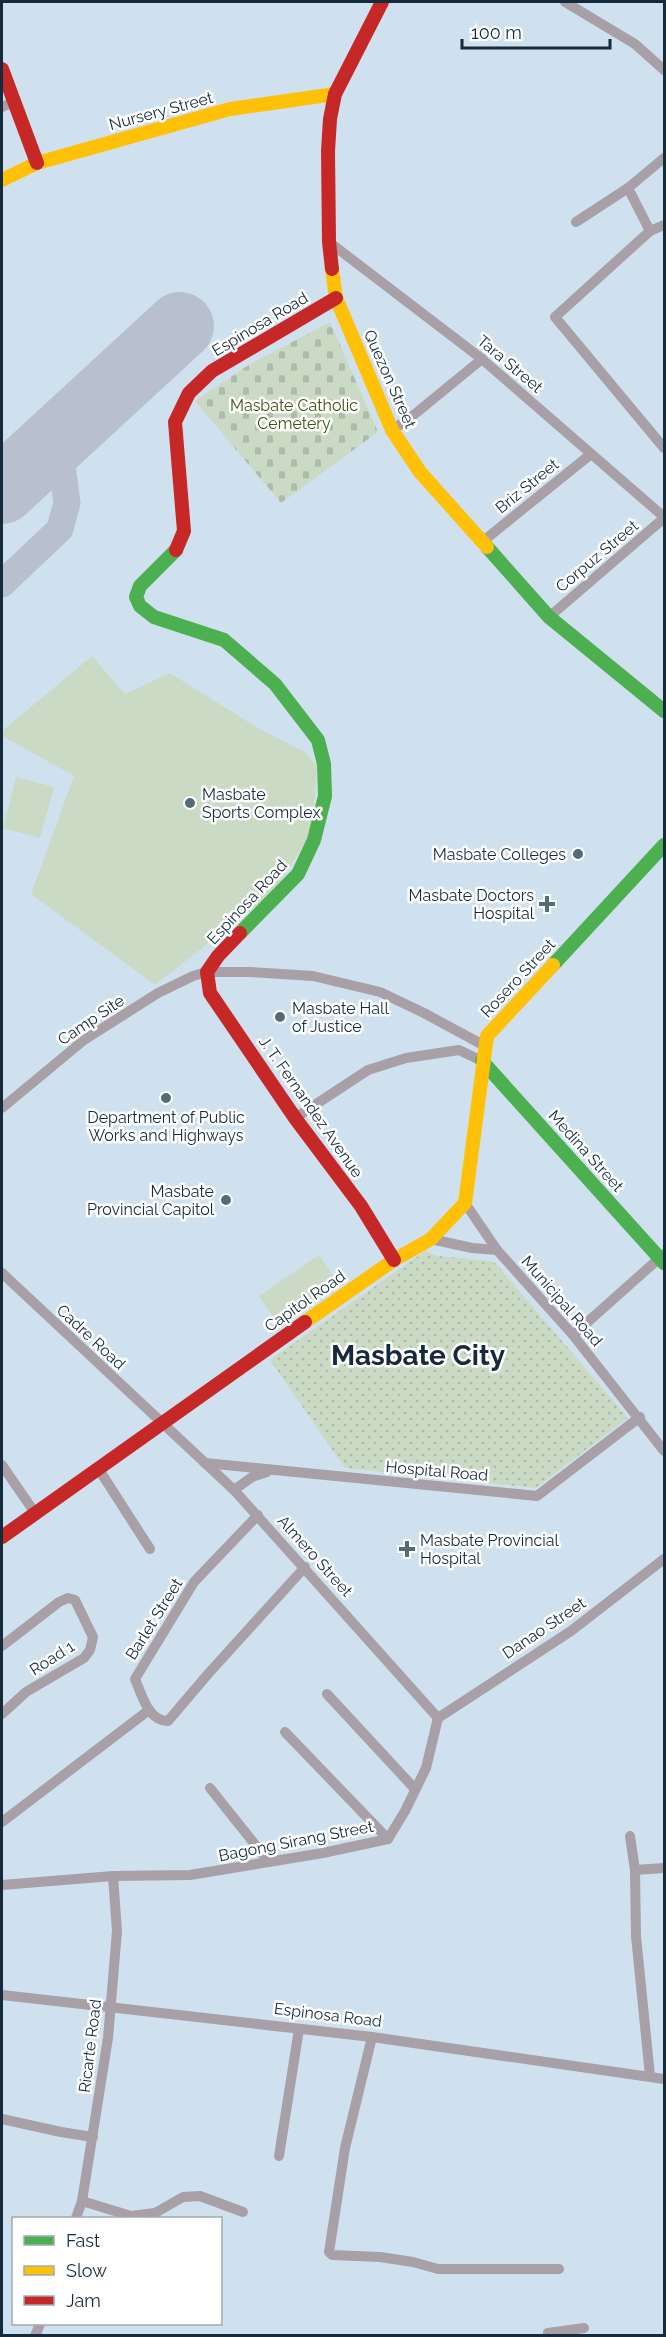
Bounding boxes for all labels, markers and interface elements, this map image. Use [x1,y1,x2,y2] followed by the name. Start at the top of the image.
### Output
[462,12,610,50] scale bar
[471,22,522,43] text: 100 m
[107,88,216,134] street label: Nursery Street
[209,288,311,360] street label: Espinosa Road
[360,327,420,432] street label: Quezon Street
[473,331,547,397] street label: Tara Street
[230,396,358,433] park label: Masbate Catholic Cemetery
[491,454,563,517] street label: Briz Street
[552,516,643,596] street label: Corpuz Street
[202,785,320,822] place label: Masbate Sports Complex
[183,796,197,810] marker: Masbate Sports Complex
[433,845,566,864] place label: Masbate Colleges
[571,847,585,861] marker: Masbate Colleges
[203,856,291,948] street label: Espinosa Road
[409,886,535,923] place label: Masbate Doctors Hospital
[538,895,556,913] marker: Masbate Doctors Hospital
[477,934,560,1021] street label: Rosero Street
[54,991,128,1049] street label: Camp Site
[292,999,389,1036] place label: Masbate Hall of Justice
[273,1010,287,1024] marker: Masbate Hall of Justice
[255,1033,367,1181] street label: J. T. Fernandez Avenue
[159,1091,173,1105] marker: Department of Public Works and Highways
[544,1106,628,1196] street label: Medina Street
[87,1108,245,1145] place label: Department of Public Works and Highways
[87,1182,215,1219] place label: Masbate Provincial Capitol
[219,1193,233,1207] marker: Masbate Provincial Capitol
[518,1252,606,1350] street label: Municipal Road
[261,1266,349,1336] street label: Capitol Road
[53,1300,129,1374] street label: Cadre Road
[331,1339,506,1372] district label: Masbate City
[385,1457,489,1485] street label: Hospital Road
[274,1512,357,1601] street label: Almero Street
[420,1531,559,1568] place label: Masbate Provincial Hospital
[398,1540,416,1558] marker: Masbate Provincial Hospital
[121,1574,187,1663] street label: Barlet Street
[499,1593,590,1663] street label: Danao Street
[26,1637,78,1679] street label: Road 1
[217,1817,376,1865] street label: Bagong Sirang Street
[75,1998,105,2094] street label: Ricarte Road
[273,1999,383,2031] street label: Espinosa Road
[12,2217,222,2325] legend
[66,2230,100,2251] text: Fast
[66,2260,107,2281] text: Slow
[66,2290,101,2311] text: Jam

